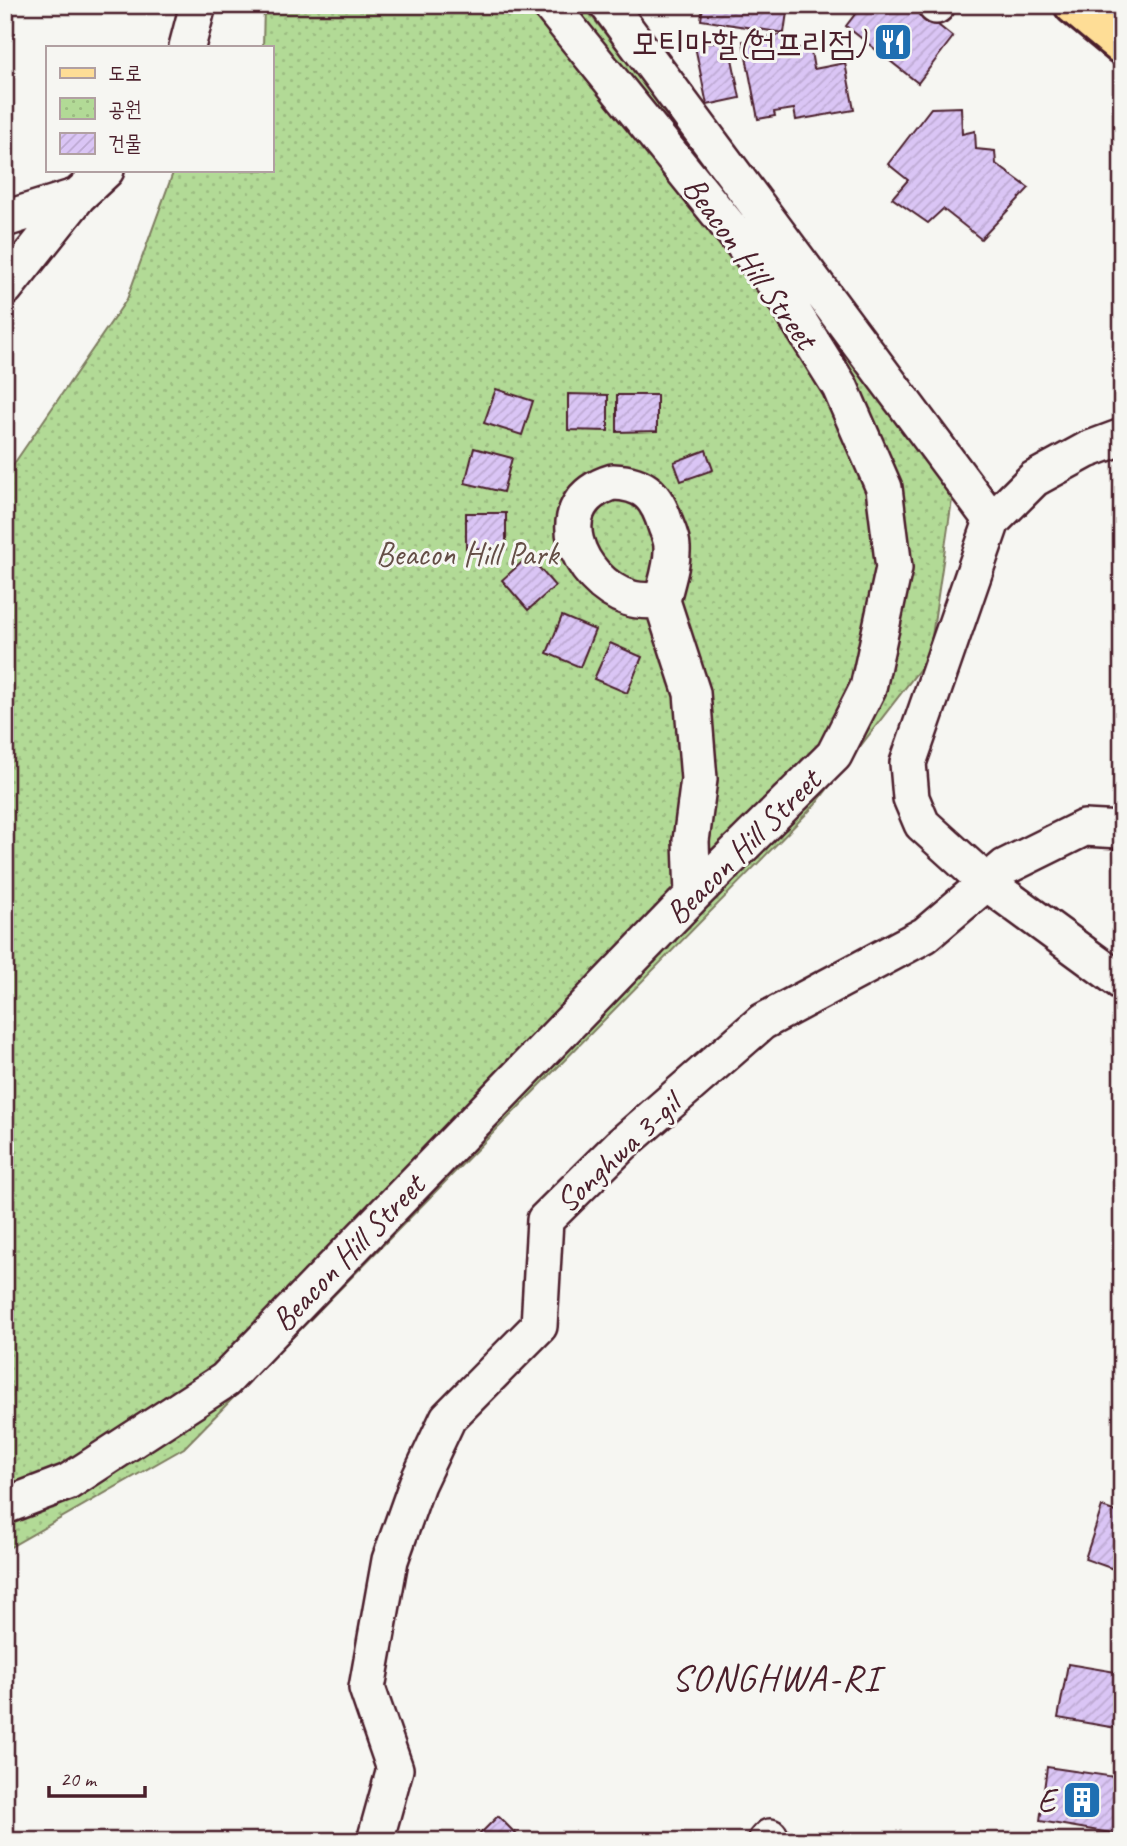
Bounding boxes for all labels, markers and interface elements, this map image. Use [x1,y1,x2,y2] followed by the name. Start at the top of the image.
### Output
[872,21,914,63] restaurant icon: 모티마할(험프리점)
[632,22,868,64] place label: 모티마할(험프리점)
[46,46,273,172] legend
[108,60,142,86] text: 도로
[108,96,142,122] text: 공원
[108,130,142,156] text: 건물
[674,168,829,359] street label: Beacon Hill Street
[376,533,560,575] park label: Beacon Hill Park
[656,758,831,933] street label: Beacon Hill Street
[546,1080,693,1221] street label: Songhwa 3-gil
[262,1163,435,1340] street label: Beacon Hill Street
[672,1654,886,1701] district label: SONGHWA-RI
[49,1755,145,1799] scale bar
[60,1766,98,1792] text: 20 m
[1061,1779,1103,1821] building icon: E
[1038,1780,1060,1822] place label: E

